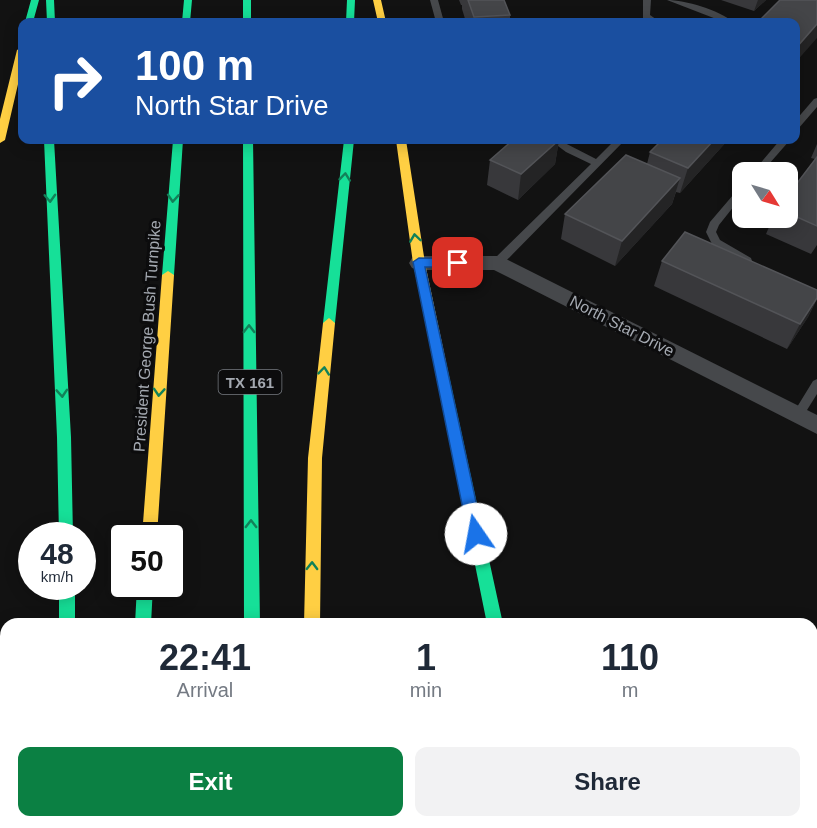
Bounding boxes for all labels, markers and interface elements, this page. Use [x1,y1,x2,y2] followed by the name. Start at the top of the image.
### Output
[36,42,114,120] icon: right
[135,42,254,89] text: 100 m
[135,91,329,121] text: North Star Drive
[732,162,798,228] north arrow
[732,162,798,228] map controls
[338,173,351,182] one-way arrow
[44,193,57,202] one-way arrow
[167,193,180,202] one-way arrow
[130,220,164,452] street label: President George Bush Turnpike
[410,233,422,242] one-way arrow
[432,237,483,288] pin
[441,246,474,279] icon: arrive
[567,292,677,360] street label: North Star Drive
[243,324,255,333] one-way arrow
[317,366,330,376] one-way arrow
[218,370,282,394] road number: TX 161
[56,388,69,397] one-way arrow
[153,388,166,397] one-way arrow
[444,502,508,566] position arrow
[245,519,257,528] one-way arrow
[108,522,186,600] speed limit sign: 50
[40,537,74,570] text: 48
[306,561,319,570] one-way arrow
[41,568,73,585] text: km/h
[159,637,251,678] text: 22:41
[416,637,436,678] text: 1
[601,637,659,678] text: 110
[177,679,233,701] text: Arrival
[410,679,442,701] text: min
[622,679,638,701] text: m
[18,747,403,816] button: Exit
[415,747,800,816] button: Share

